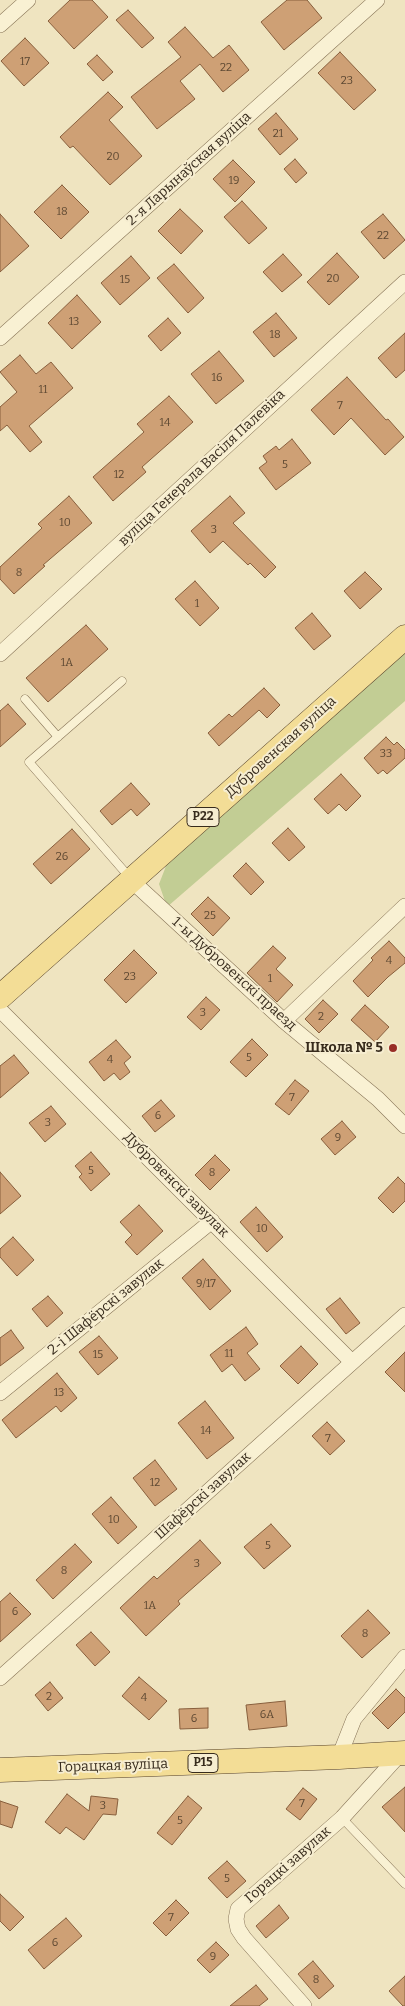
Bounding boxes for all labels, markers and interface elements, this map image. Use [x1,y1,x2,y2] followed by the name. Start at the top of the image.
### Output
[20,55,30,69] house number: 17
[220,61,232,75] house number: 22
[341,74,353,88] house number: 23
[123,109,255,229] street label: 2-я Ларынаўская вуліца
[273,127,283,141] house number: 21
[106,150,120,164] house number: 20
[229,174,239,188] house number: 19
[56,205,68,219] house number: 18
[377,229,389,243] house number: 22
[326,272,340,286] house number: 20
[120,273,130,287] house number: 15
[69,315,79,329] house number: 13
[269,328,281,342] house number: 18
[212,371,222,385] house number: 16
[39,383,47,397] house number: 11
[115,386,289,550] street label: вуліца Генерала Васіля Палевіка
[337,399,343,413] house number: 7
[160,416,170,430] house number: 14
[282,458,288,472] house number: 5
[114,468,124,482] house number: 12
[59,516,71,530] house number: 10
[211,523,217,537] house number: 3
[16,566,22,580] house number: 8
[195,597,199,611] house number: 1
[61,656,73,670] house number: 1А
[222,693,340,801] street label: Дубровенская вуліца
[380,747,392,761] house number: 33
[187,808,219,826] road number: Р22
[56,850,68,864] house number: 26
[204,909,216,923] house number: 25
[168,914,300,1034] street label: 1-ы Дубровенскі праезд
[386,954,392,968] house number: 4
[124,970,136,984] house number: 23
[268,972,272,986] house number: 1
[200,1006,206,1020] house number: 3
[318,1010,324,1024] house number: 2
[305,1040,383,1056] place label: Школа № 5
[387,1042,399,1054] marker: Школа № 5
[246,1051,252,1065] house number: 5
[107,1053,113,1067] house number: 4
[289,1091,295,1105] house number: 7
[155,1109,161,1123] house number: 6
[45,1116,51,1130] house number: 3
[120,1129,232,1241] street label: Дубровенскі завулак
[335,1131,341,1145] house number: 9
[88,1164,94,1178] house number: 5
[209,1166,215,1180] house number: 8
[256,1222,268,1236] house number: 10
[45,1255,167,1359] street label: 2-і Шафёрскі завулак
[196,1277,216,1291] house number: 9/17
[225,1347,233,1361] house number: 11
[93,1348,103,1362] house number: 15
[54,1386,64,1400] house number: 13
[201,1424,211,1438] house number: 14
[325,1432,331,1446] house number: 7
[152,1449,254,1543] street label: Шафёрскі завулак
[150,1476,160,1490] house number: 12
[108,1513,120,1527] house number: 10
[265,1539,271,1553] house number: 5
[194,1557,200,1571] house number: 3
[61,1564,67,1578] house number: 8
[144,1599,156,1613] house number: 1А
[12,1605,18,1619] house number: 6
[362,1627,368,1641] house number: 8
[46,1690,52,1704] house number: 2
[141,1691,147,1705] house number: 4
[260,1708,274,1722] house number: 6А
[191,1712,197,1726] house number: 6
[188,1754,218,1772] road number: Р15
[58,1756,168,1776] street label: Горацкая вуліца
[299,1797,305,1811] house number: 7
[100,1799,106,1813] house number: 3
[177,1814,183,1828] house number: 5
[242,1823,334,1907] street label: Горацкі завулак
[224,1872,230,1886] house number: 5
[168,1911,174,1925] house number: 7
[52,1936,58,1950] house number: 6
[210,1950,216,1964] house number: 9
[313,1973,319,1987] house number: 8

